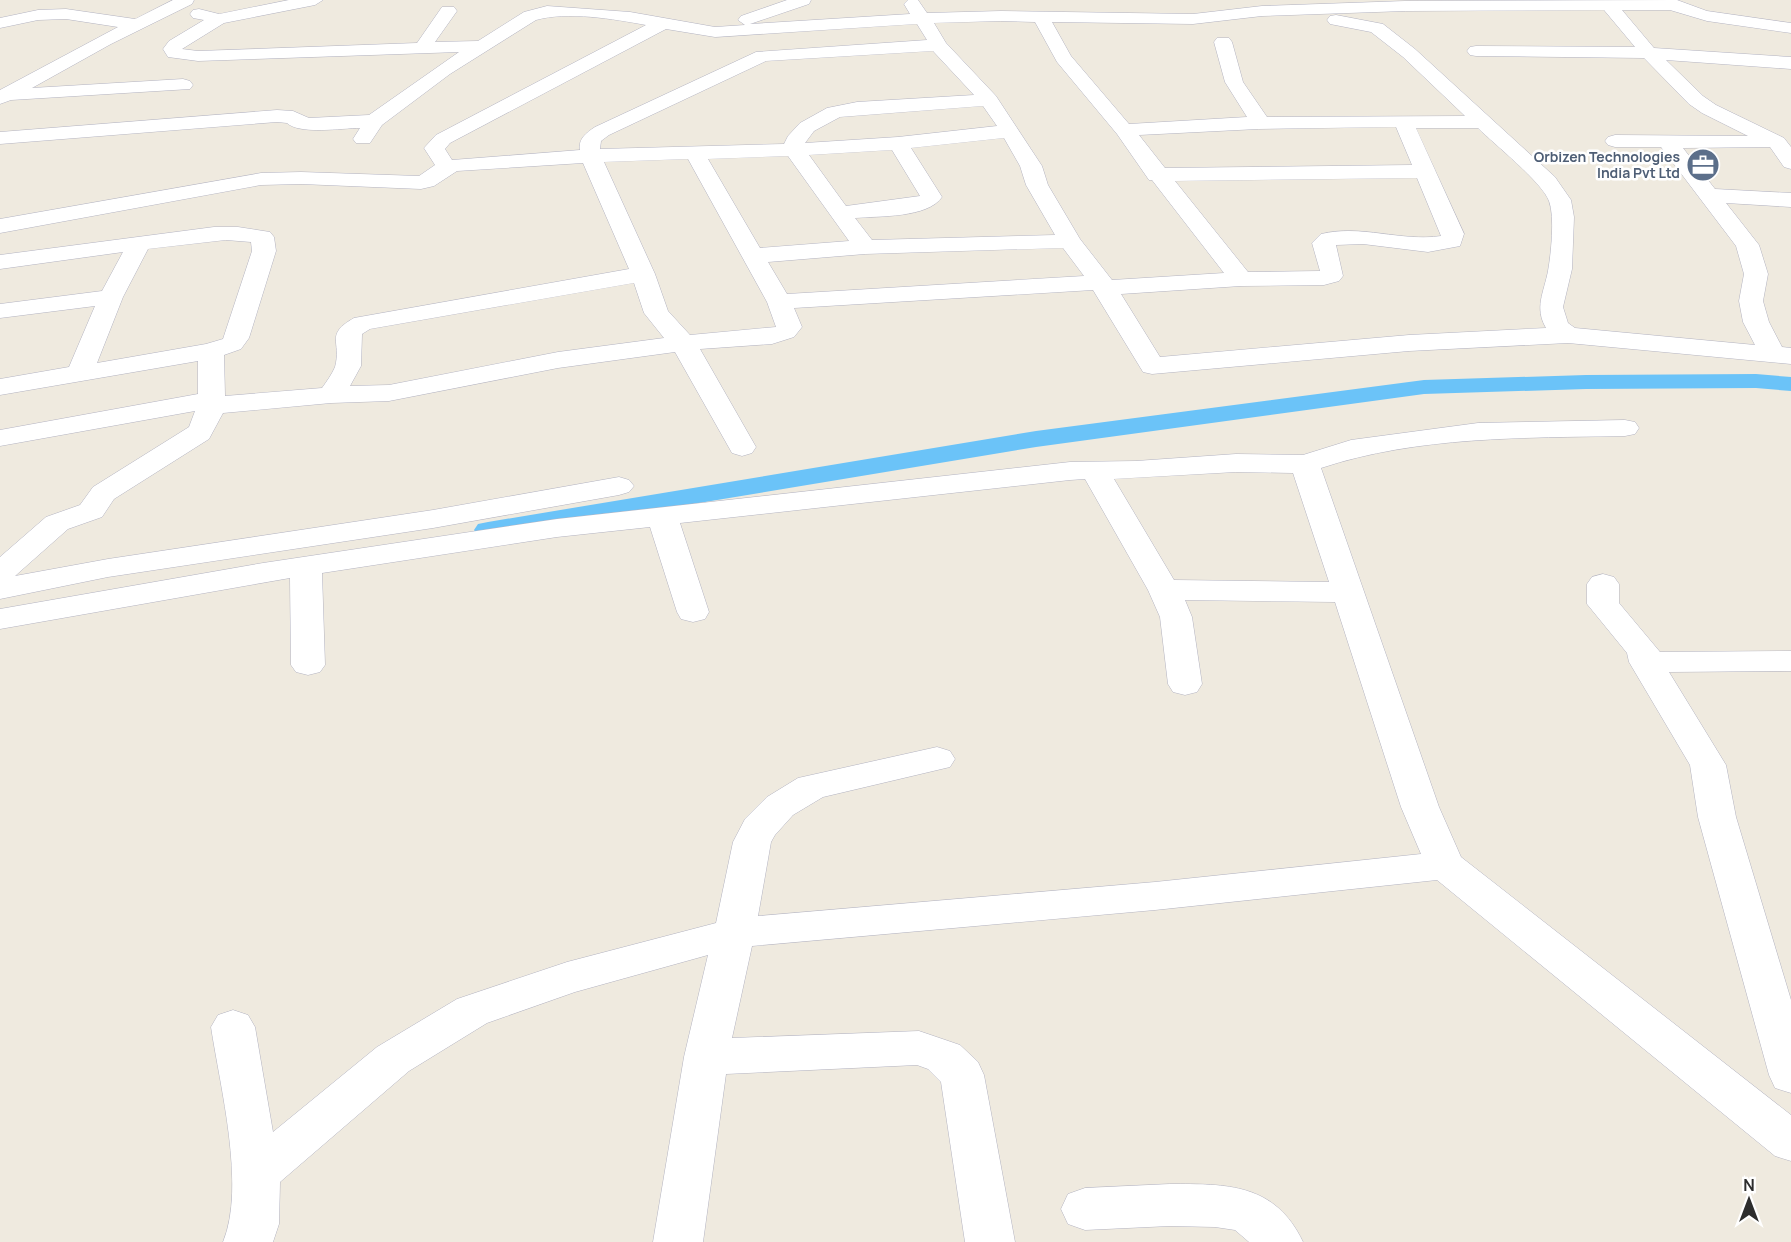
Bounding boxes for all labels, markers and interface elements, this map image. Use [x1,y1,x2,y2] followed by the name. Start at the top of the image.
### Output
[1534,147,1680,182] place label: Orbizen Technologies India Pvt Ltd
[1685,147,1721,183] office icon: Orbizen Technologies India Pvt Ltd
[1719,1170,1779,1230] north arrow
[1743,1174,1755,1196] text: N

